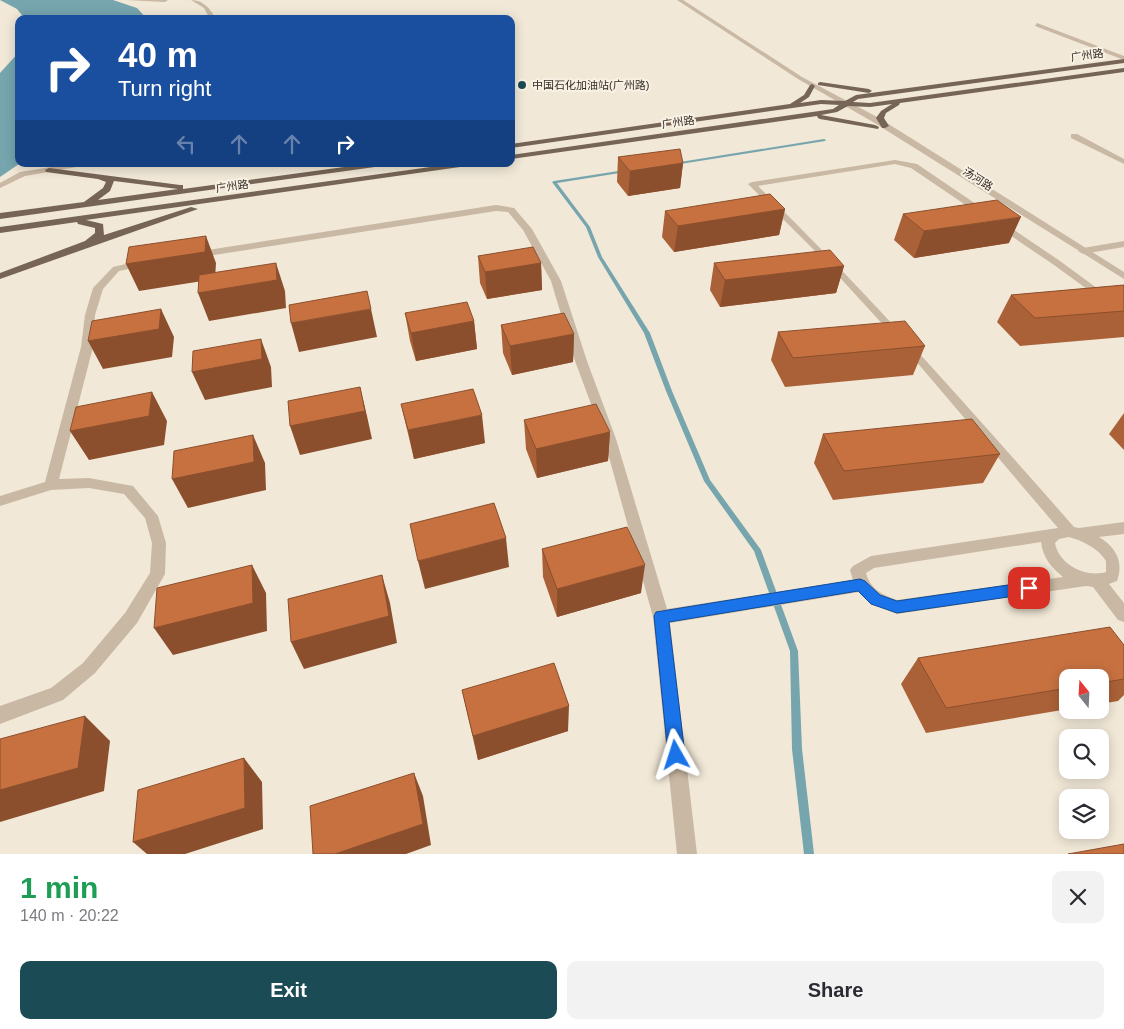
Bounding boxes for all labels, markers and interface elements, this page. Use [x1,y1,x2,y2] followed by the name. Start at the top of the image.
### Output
[35,35,100,100] icon: right
[118,35,198,74] text: 40 m
[1070,47,1104,63] street label: 广州路
[118,76,211,101] text: Turn right
[516,79,528,91] marker: 中国石化加油站(广州路)
[532,79,649,91] place label: 中国石化加油站(广州路)
[661,114,695,130] street label: 广州路
[172,130,200,158] icon: left
[225,130,253,158] icon: ahead
[278,130,306,158] icon: ahead
[331,130,359,158] icon: right
[961,165,995,193] street label: 汤河路
[215,178,249,194] street label: 广州路
[1008,567,1050,609] pin
[1015,574,1043,602] icon: arrive
[1059,669,1109,719] north arrow
[1059,669,1109,839] map controls
[649,728,701,780] position arrow
[1059,729,1109,779] button: search
[1059,789,1109,839] button: layers
[20,871,98,904] text: 1 min
[1052,871,1104,923] button: close
[20,907,119,924] text: 140 m · 20:22
[20,961,557,1019] button: Exit
[567,961,1104,1019] button: Share

